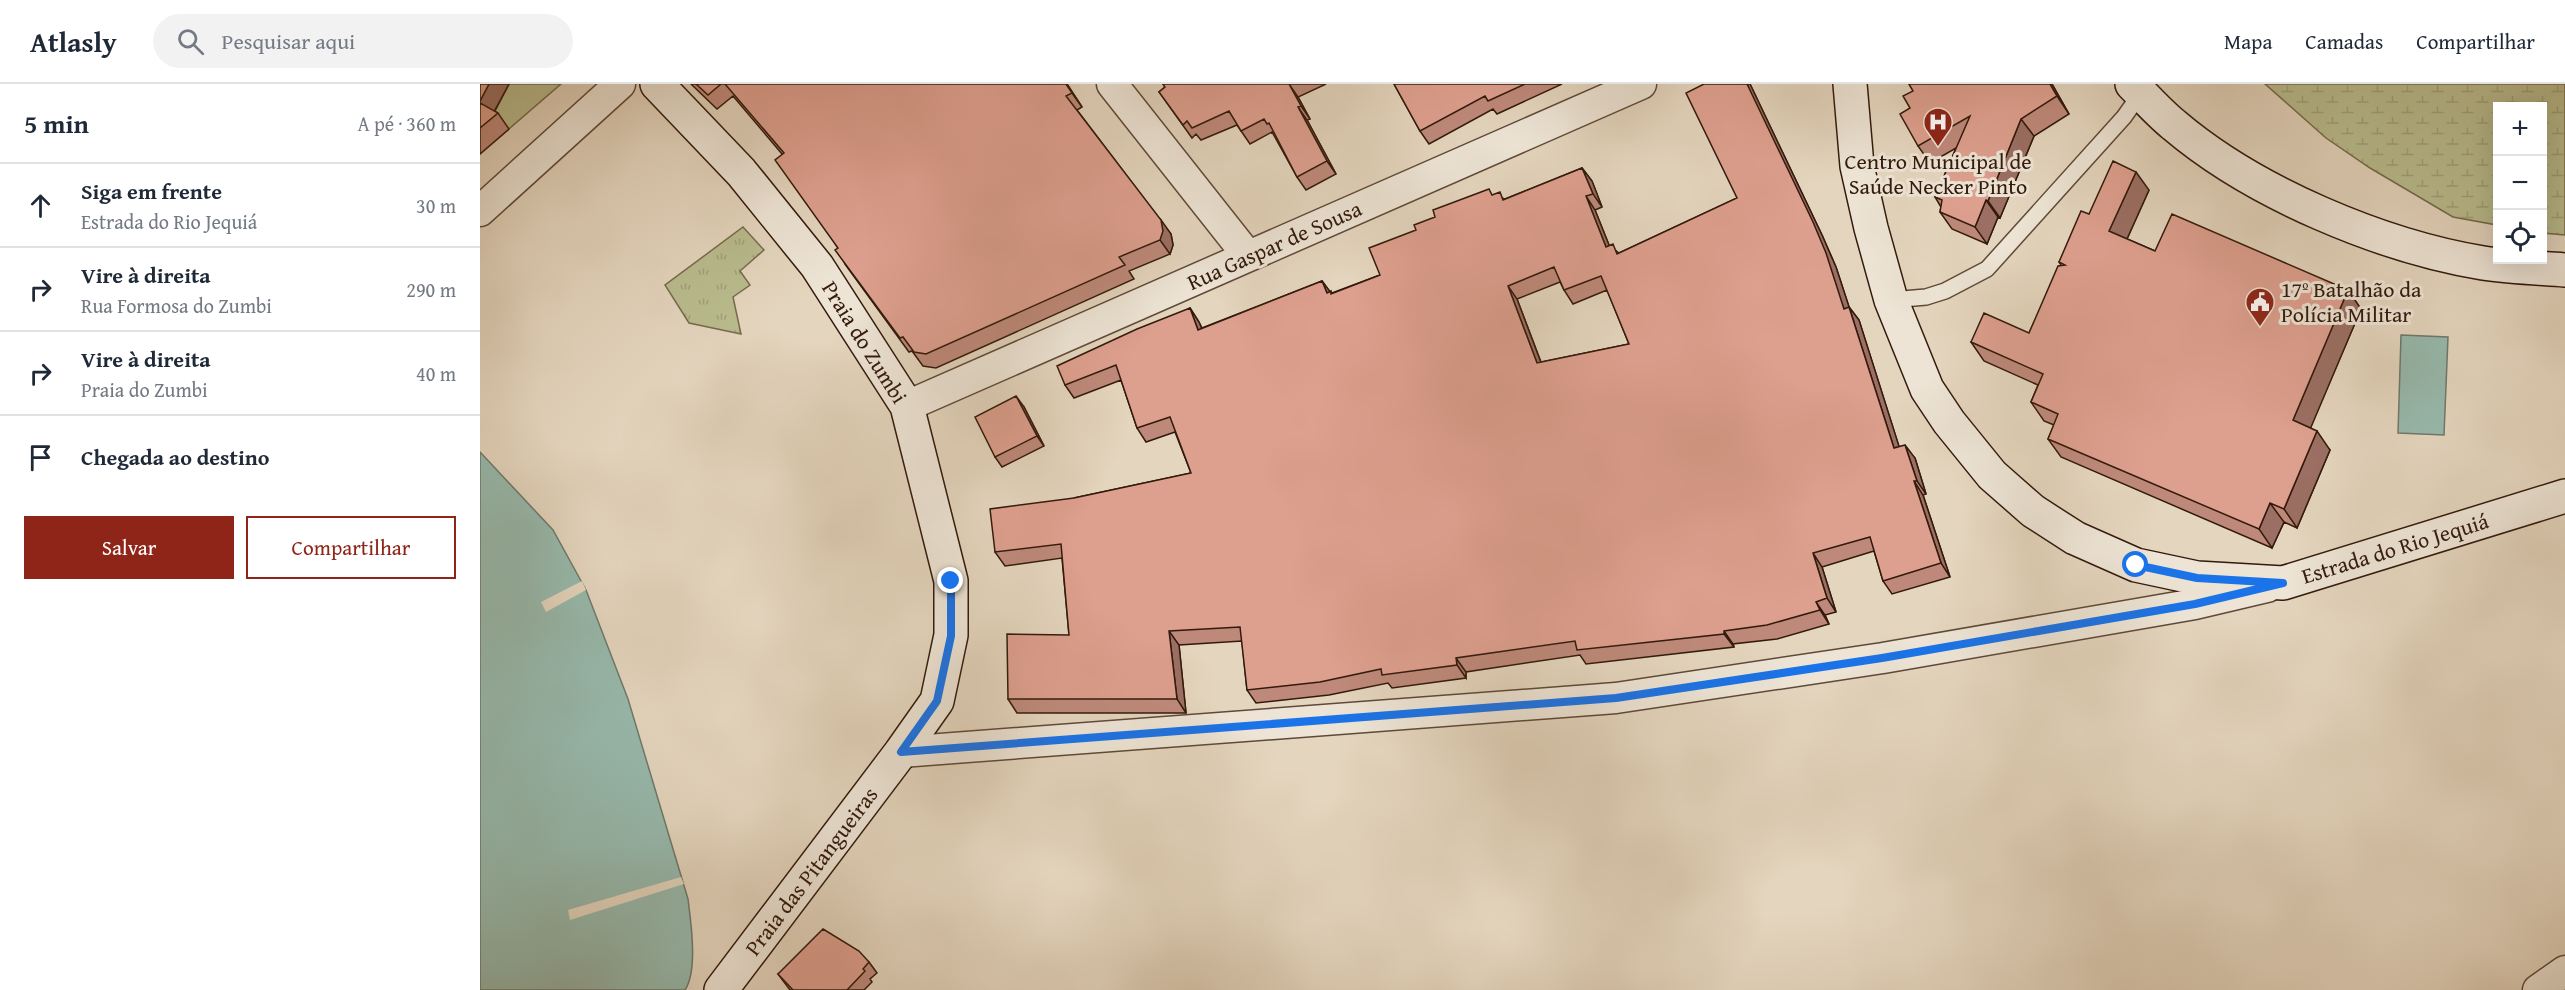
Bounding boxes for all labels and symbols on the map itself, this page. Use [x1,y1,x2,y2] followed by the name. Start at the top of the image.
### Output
[1922,106,1954,148] hospital icon: Centro Municipal de Saúde Necker Pinto
[1845,145,2031,202] place label: Centro Municipal de Saúde Necker Pinto
[1182,192,1367,298] street label: Rua Gaspar de Sousa
[2281,273,2422,330] place label: 17º Batalhão da Polícia Militar
[814,274,916,410] street label: Praia do Zumbi
[2244,286,2276,328] public building icon: 17º Batalhão da Polícia Militar
[2298,504,2493,592] street label: Estrada do Rio Jequiá
[2122,551,2148,577] route start
[937,567,963,593] route end
[737,780,885,962] street label: Praia das Pitangueiras

